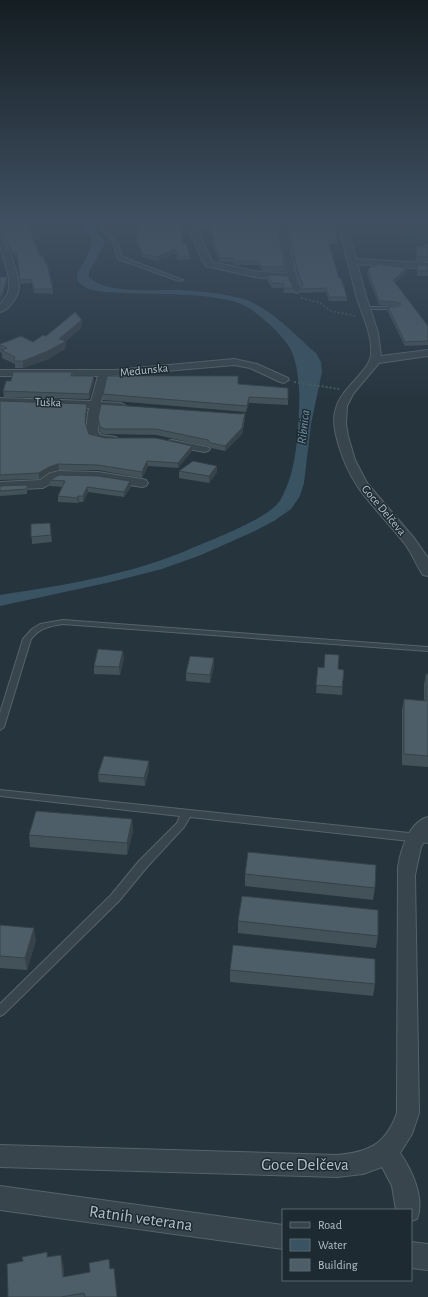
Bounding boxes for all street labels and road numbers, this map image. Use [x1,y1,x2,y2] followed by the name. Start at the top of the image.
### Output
[119,361,169,378] street label: Medunska
[35,396,62,408] street label: Tuška
[360,482,409,538] street label: Goce Delčeva
[261,1156,349,1173] street label: Goce Delčeva
[88,1202,194,1234] street label: Ratnih veterana

